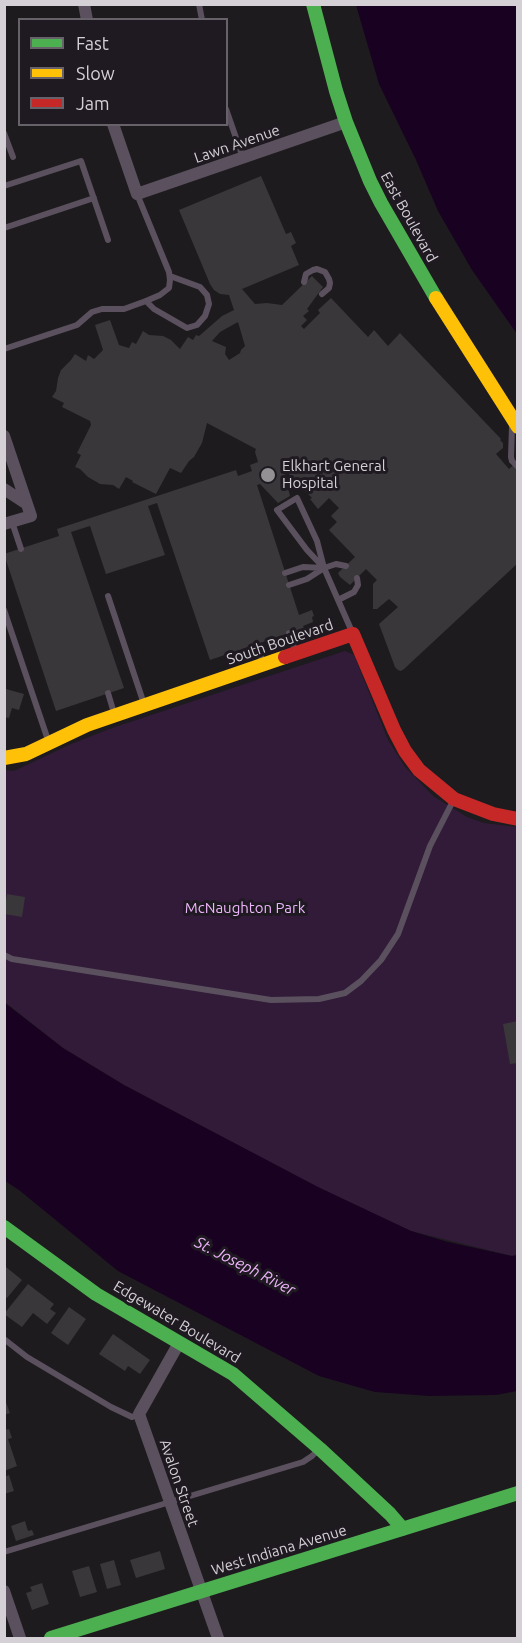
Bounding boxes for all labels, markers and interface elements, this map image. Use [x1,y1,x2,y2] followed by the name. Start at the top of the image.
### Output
[18,18,228,126] legend
[76,33,109,53] text: Fast
[76,63,115,83] text: Slow
[76,93,110,113] text: Jam
[192,121,282,167] street label: Lawn Avenue
[377,169,441,265] street label: East Boulevard
[282,457,386,492] place label: Elkhart General Hospital
[259,466,277,484] marker: Elkhart General Hospital
[224,615,336,669] street label: South Boulevard
[185,899,305,917] park label: McNaughton Park
[192,1232,298,1300] water label: St. Joseph River
[110,1277,244,1367] street label: Edgewater Boulevard
[156,1437,202,1529] street label: Avalon Street
[209,1521,349,1579] street label: West Indiana Avenue

